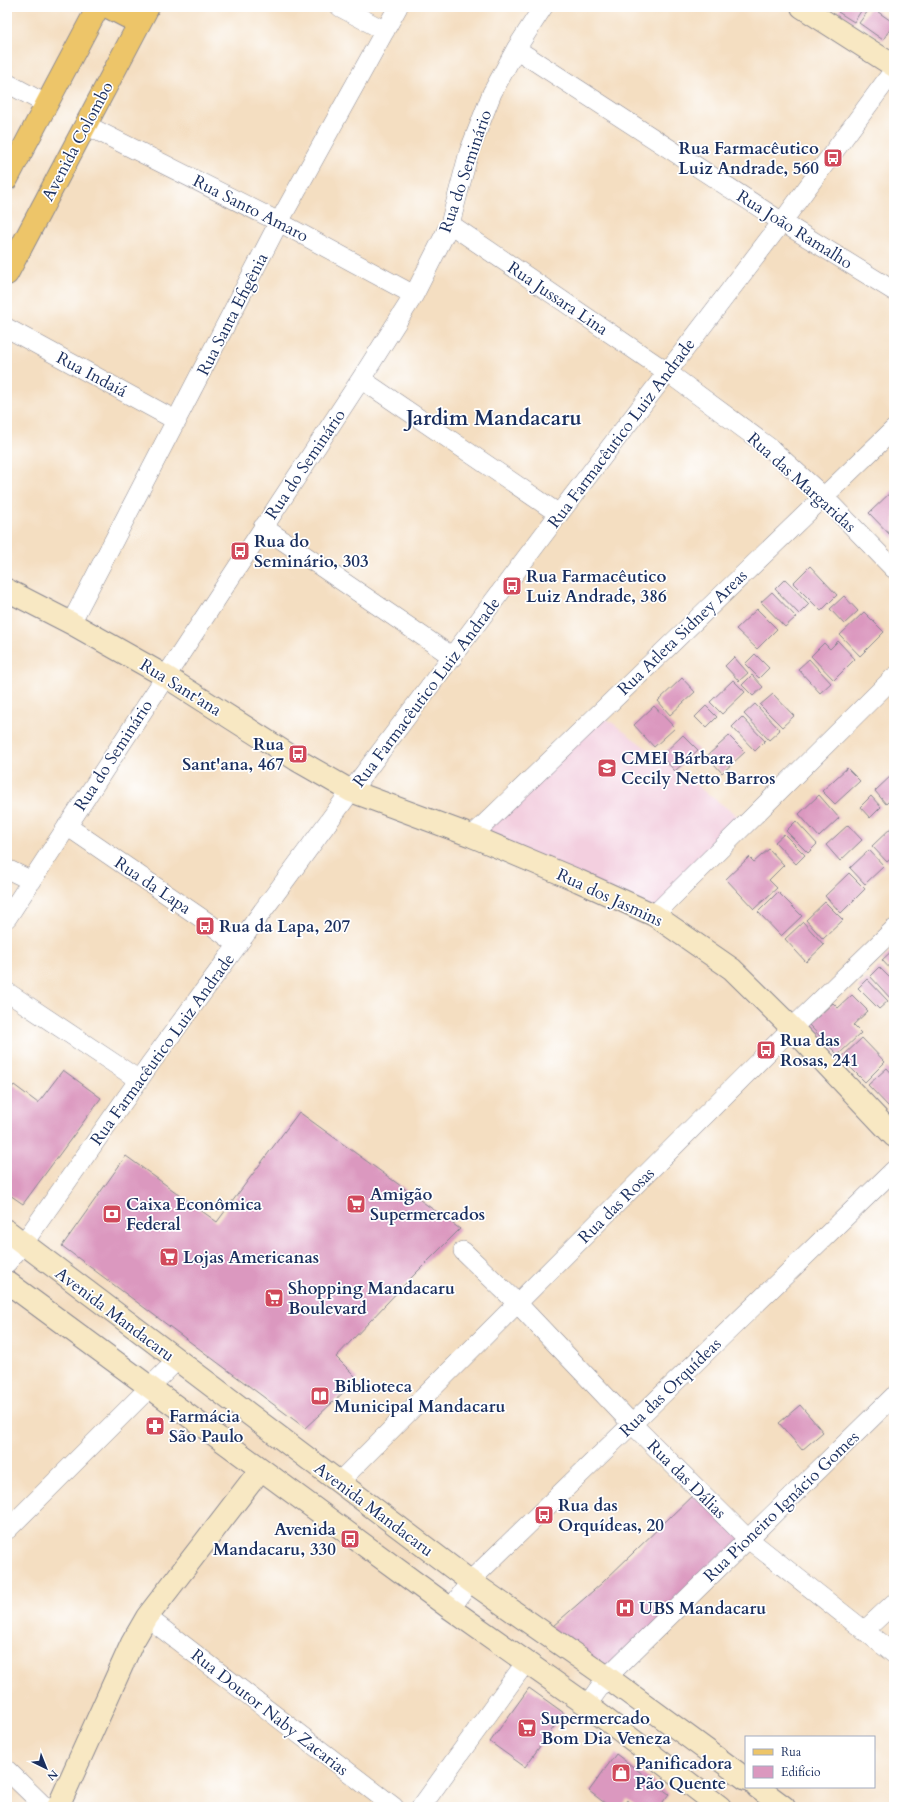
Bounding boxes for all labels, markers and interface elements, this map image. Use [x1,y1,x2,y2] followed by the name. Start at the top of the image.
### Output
[36,77,119,205] street label: Avenida Colombo
[434,107,497,236] street label: Rua do Seminário
[678,137,819,180] place label: Rua Farmacêutico Luiz Andrade, 560
[822,147,844,169] bus stop icon: Rua Farmacêutico Luiz Andrade, 560
[189,169,313,247] street label: Rua Santo Amaro
[732,184,857,274] street label: Rua João Ramalho
[192,248,274,380] street label: Rua Santa Efigênia
[503,256,613,341] street label: Rua Jussara Lina
[542,334,700,533] street label: Rua Farmacêutico Luiz Andrade
[52,346,132,403] street label: Rua Indaiá
[403,404,582,433] district label: Jardim Mandacaru
[260,405,351,524] street label: Rua do Seminário
[742,427,861,538] street label: Rua das Margaridas
[254,530,369,573] place label: Rua do Seminário, 303
[229,540,251,562] bus stop icon: Rua do Seminário, 303
[612,564,752,700] street label: Rua Atleta Sidney Areas
[526,565,667,608] place label: Rua Farmacêutico Luiz Andrade, 386
[501,575,523,597] bus stop icon: Rua Farmacêutico Luiz Andrade, 386
[347,593,505,792] street label: Rua Farmacêutico Luiz Andrade
[136,653,226,722] street label: Rua Sant'ana
[69,695,158,815] street label: Rua do Seminário
[182,733,285,776] place label: Rua Sant'ana, 467
[287,743,309,765] bus stop icon: Rua Sant'ana, 467
[621,747,776,790] place label: CMEI Bárbara Cecily Netto Barros
[596,757,618,779] school or university icon: CMEI Bárbara Cecily Netto Barros
[110,851,196,920] street label: Rua da Lapa
[553,863,667,932] street label: Rua dos Jasmins
[194,915,216,937] bus stop icon: Rua da Lapa, 207
[219,915,350,938] place label: Rua da Lapa, 207
[85,949,240,1150] street label: Rua Farmacêutico Luiz Andrade
[780,1029,859,1072] place label: Rua das Rosas, 241
[755,1039,777,1061] bus stop icon: Rua das Rosas, 241
[573,1162,660,1249] street label: Rua das Rosas
[370,1183,485,1226] place label: Amigão Supermercados
[126,1193,263,1236] place label: Caixa Econômica Federal
[345,1193,367,1215] supermarket icon: Amigão Supermercados
[101,1203,123,1225] bank icon: Caixa Econômica Federal
[158,1246,180,1268] supermarket icon: Lojas Americanas
[183,1246,319,1269] place label: Lojas Americanas
[50,1262,179,1367] street label: Avenida Mandacaru
[288,1277,455,1320] place label: Shopping Mandacaru Boulevard
[263,1287,285,1309] supermarket icon: Shopping Mandacaru Boulevard
[614,1332,727,1442] street label: Rua das Orquídeas
[334,1375,506,1418] place label: Biblioteca Municipal Mandacaru
[309,1385,331,1407] library icon: Biblioteca Municipal Mandacaru
[169,1405,243,1448] place label: Farmácia São Paulo
[144,1415,166,1437] pharmacy icon: Farmácia São Paulo
[698,1426,864,1587] street label: Rua Pioneiro Ignácio Gomes
[642,1435,731,1524] street label: Rua das Dálias
[309,1457,438,1562] street label: Avenida Mandacaru
[558,1494,664,1537] place label: Rua das Orquídeas, 20
[533,1504,555,1526] bus stop icon: Rua das Orquídeas, 20
[213,1518,337,1561] place label: Avenida Mandacaru, 330
[339,1528,361,1550] bus stop icon: Avenida Mandacaru, 330
[614,1597,636,1619] hospital icon: UBS Mandacaru
[639,1597,766,1620] place label: UBS Mandacaru
[186,1644,353,1781] street label: Rua Doutor Naby Zacarias
[541,1707,671,1750] place label: Supermercado Bom Dia Veneza
[516,1717,538,1739] supermarket icon: Supermercado Bom Dia Veneza
[745,1736,875,1788] legend
[781,1744,802,1760] text: Rua
[26,1748,66,1788] north arrow
[635,1752,733,1795] place label: Panificadora Pão Quente
[610,1762,632,1784] shop icon: Panificadora Pão Quente
[781,1764,821,1780] text: Edifício
[44,1766,61,1784] text: N

